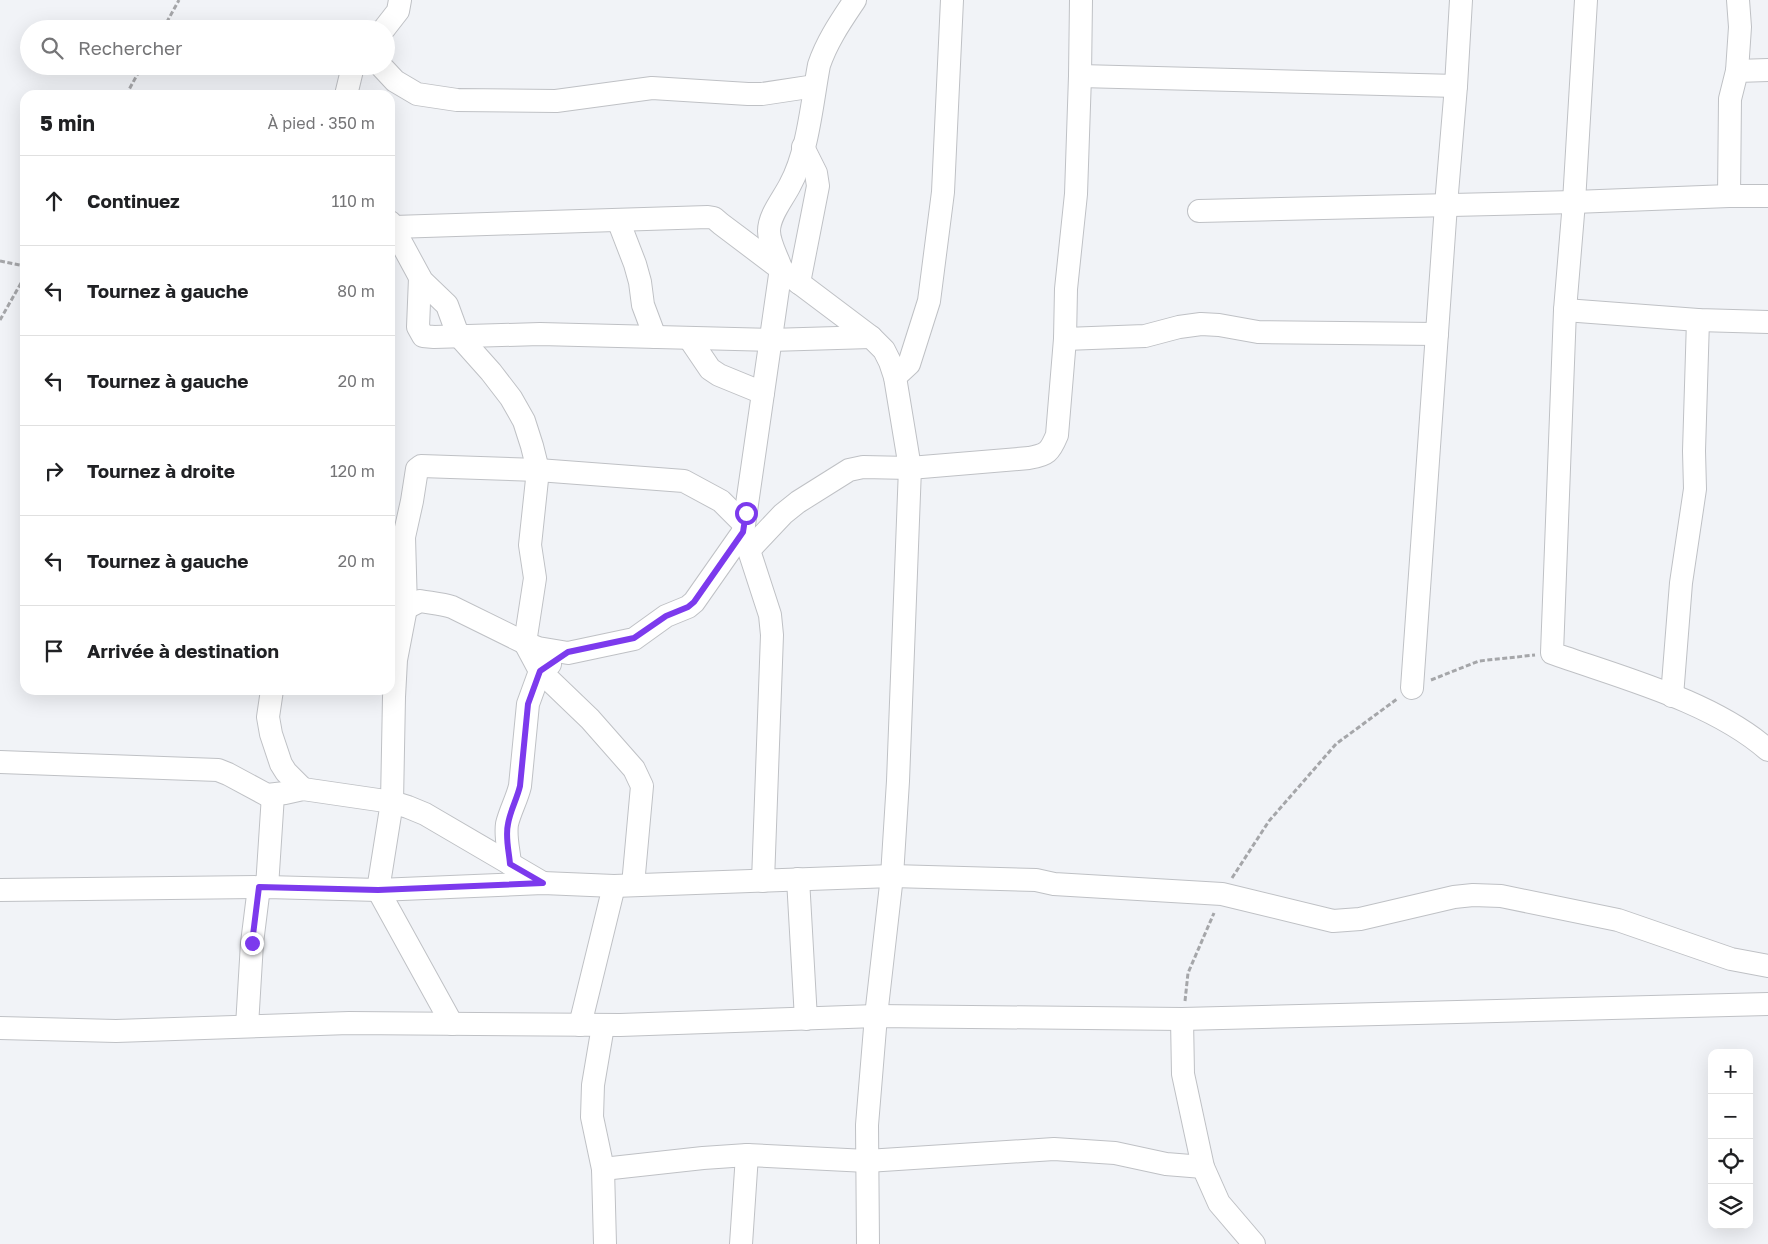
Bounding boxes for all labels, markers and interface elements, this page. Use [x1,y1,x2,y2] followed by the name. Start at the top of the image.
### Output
[20,20,395,75] search box
[38,34,66,62] icon: search
[78,36,183,59] text: Rechercher
[40,110,95,136] text: 5 min
[268,113,375,133] text: À pied · 350 m
[40,187,68,215] icon: ahead
[87,189,180,212] text: Continuez
[331,191,375,211] text: 110 m
[40,277,68,305] icon: left
[87,279,248,302] text: Tournez à gauche
[337,281,375,301] text: 80 m
[40,367,68,395] icon: left
[87,369,248,392] text: Tournez à gauche
[338,371,375,391] text: 20 m
[40,457,68,485] icon: right
[87,459,235,482] text: Tournez à droite
[330,461,375,481] text: 120 m
[735,502,758,525] route start
[40,547,68,575] icon: left
[87,549,248,572] text: Tournez à gauche
[338,551,375,571] text: 20 m
[40,637,68,665] icon: arrive
[87,639,279,662] text: Arrivée à destination
[241,932,264,955] route end
[1708,1049,1753,1229] map controls
[1708,1049,1753,1094] button: +
[1708,1094,1753,1139] button: −
[1708,1139,1753,1184] button: locate
[1708,1184,1753,1229] button: layers

